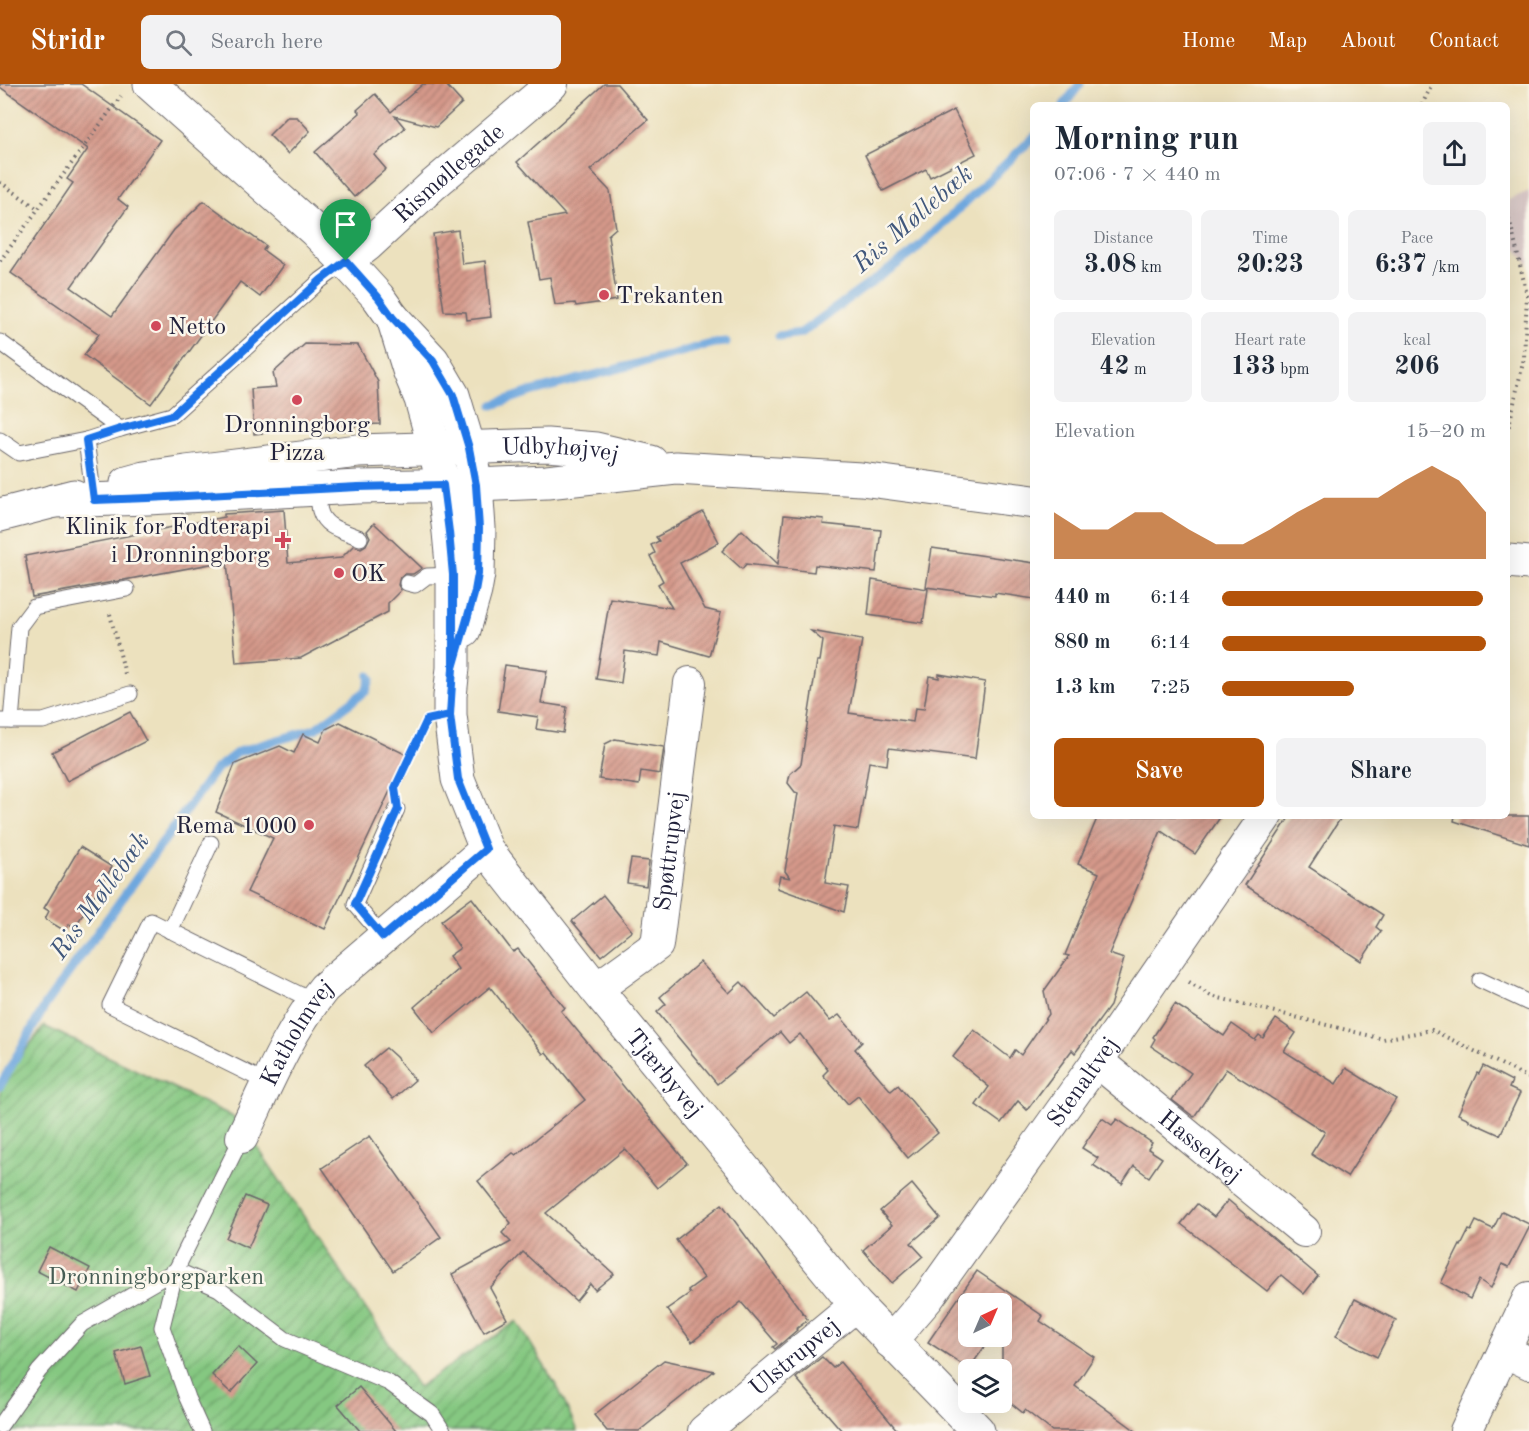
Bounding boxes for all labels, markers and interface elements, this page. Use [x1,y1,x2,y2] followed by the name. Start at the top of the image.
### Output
[141,15,561,69] search box
[162,26,195,59] icon: search
[30,28,105,56] text: Stridr
[210,31,323,53] text: Search here
[1182,31,1235,52] text: Home
[1268,31,1307,52] text: Map
[1340,31,1396,52] text: About
[1429,31,1499,52] text: Contact
[390,120,510,229] street label: Rismøllegade
[1423,122,1486,185] button: share
[1054,124,1239,157] text: Morning run
[848,161,978,279] water label: Ris Møllebæk
[1054,165,1221,185] text: 07:06 · 7 × 440 m
[320,199,371,261] pin
[329,208,362,241] icon: arrive
[1093,231,1153,247] text: Distance
[1252,231,1288,247] text: Time
[1401,231,1433,247] text: Pace
[1084,252,1137,278] text: 3.08
[1236,252,1304,278] text: 20:23
[1374,252,1427,278] text: 6:37
[1137,260,1162,276] text: km
[1427,260,1460,276] text: /km
[616,285,724,309] place label: Trekanten
[597,288,611,302] marker: Trekanten
[168,316,226,340] place label: Netto
[149,319,163,333] marker: Netto
[1090,333,1156,349] text: Elevation
[1234,333,1306,349] text: Heart rate
[1403,333,1431,349] text: kcal
[1099,354,1129,380] text: 42
[1231,354,1276,380] text: 133
[1394,354,1440,380] text: 206
[1129,362,1147,378] text: m
[1276,362,1309,378] text: bpm
[290,393,304,407] marker: Dronningborg Pizza
[224,414,370,466] place label: Dronningborg Pizza
[1054,422,1135,442] text: Elevation
[1406,422,1486,442] text: 15–20 m
[501,435,621,468] street label: Udbyhøjvej
[65,516,270,568] place label: Klinik for Fodterapi i Dronningborg
[274,531,292,549] marker: Klinik for Fodterapi i Dronningborg
[351,563,386,587] place label: OK
[332,566,346,580] marker: OK
[1054,588,1110,608] text: 440 m
[1150,588,1190,608] text: 6:14
[1054,633,1110,653] text: 880 m
[1150,633,1190,653] text: 6:14
[1054,678,1116,698] text: 1.3 km
[1150,678,1190,698] text: 7:25
[1054,738,1264,807] button: Save
[1276,738,1486,807] button: Share
[651,790,690,912] street label: Spøttrupvej
[175,815,297,839] place label: Rema 1000
[302,818,316,832] marker: Rema 1000
[46,828,155,965] water label: Ris Møllebæk
[258,976,339,1090] street label: Katholmvej
[621,1026,707,1123] street label: Tjærbyvej
[1044,1033,1124,1132] street label: Stenaltvej
[1153,1107,1245,1188] street label: Hasselvej
[48,1266,264,1290] park label: Dronningborgparken
[958,1293,1012,1347] north arrow
[958,1293,1012,1413] map controls
[746,1314,845,1402] street label: Ulstrupvej
[958,1359,1012,1413] button: layers

